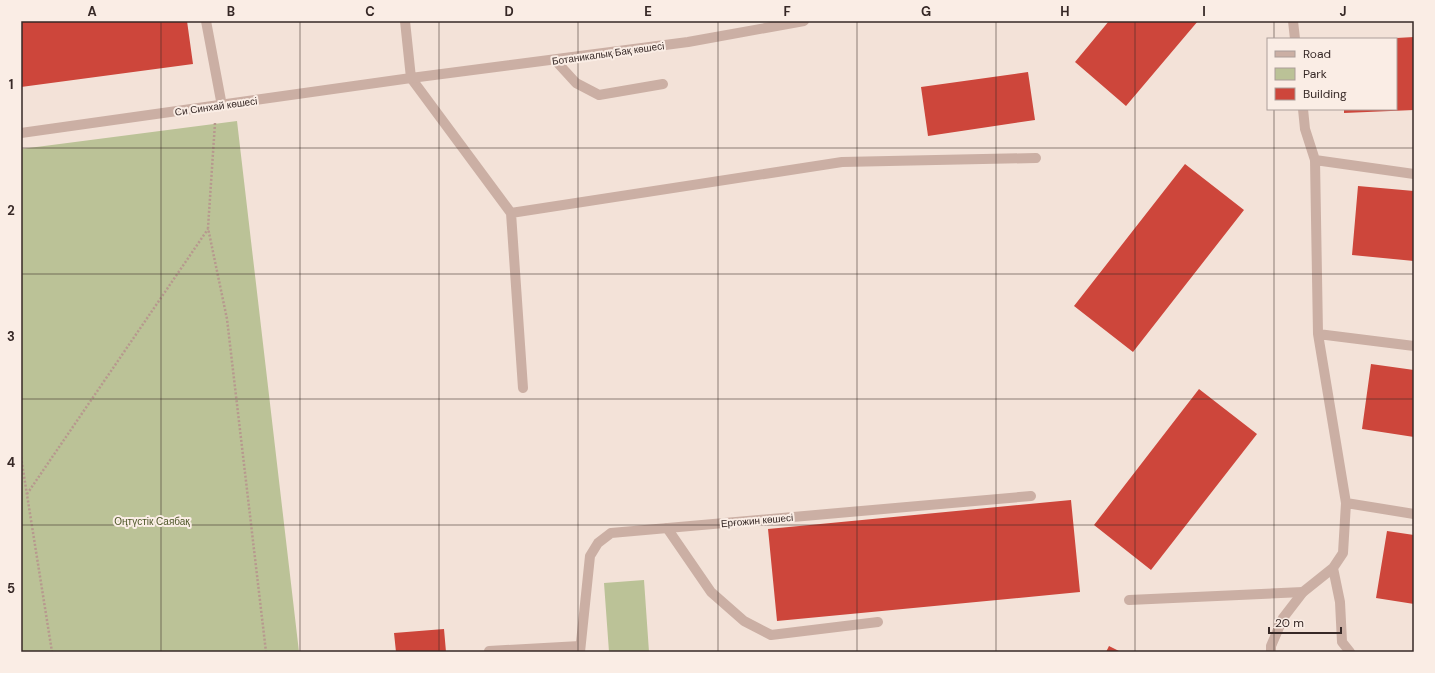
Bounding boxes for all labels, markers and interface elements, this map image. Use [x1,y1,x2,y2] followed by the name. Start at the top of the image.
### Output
[87,3,97,20] text: A
[227,3,235,20] text: B
[365,3,375,20] text: C
[504,3,514,20] text: D
[644,3,652,20] text: E
[783,3,791,20] text: F
[921,3,931,20] text: G
[1060,3,1070,20] text: H
[1202,3,1206,20] text: I
[1339,3,1347,20] text: J
[1267,38,1397,110] legend
[551,39,665,68] street label: Ботаникалық Бақ көшесі
[1303,46,1331,62] text: Road
[1303,66,1327,82] text: Park
[9,76,13,93] text: 1
[1303,86,1347,102] text: Building
[174,94,258,119] street label: Си Синхай көшесі
[7,202,15,219] text: 2
[7,328,15,345] text: 3
[7,454,15,471] text: 4
[720,511,794,530] street label: Ерғожин көшесі
[114,515,190,528] park label: Оңтүстік Саябақ
[7,580,15,597] text: 5
[1269,609,1341,635] scale bar
[1275,615,1304,631] text: 20 m

